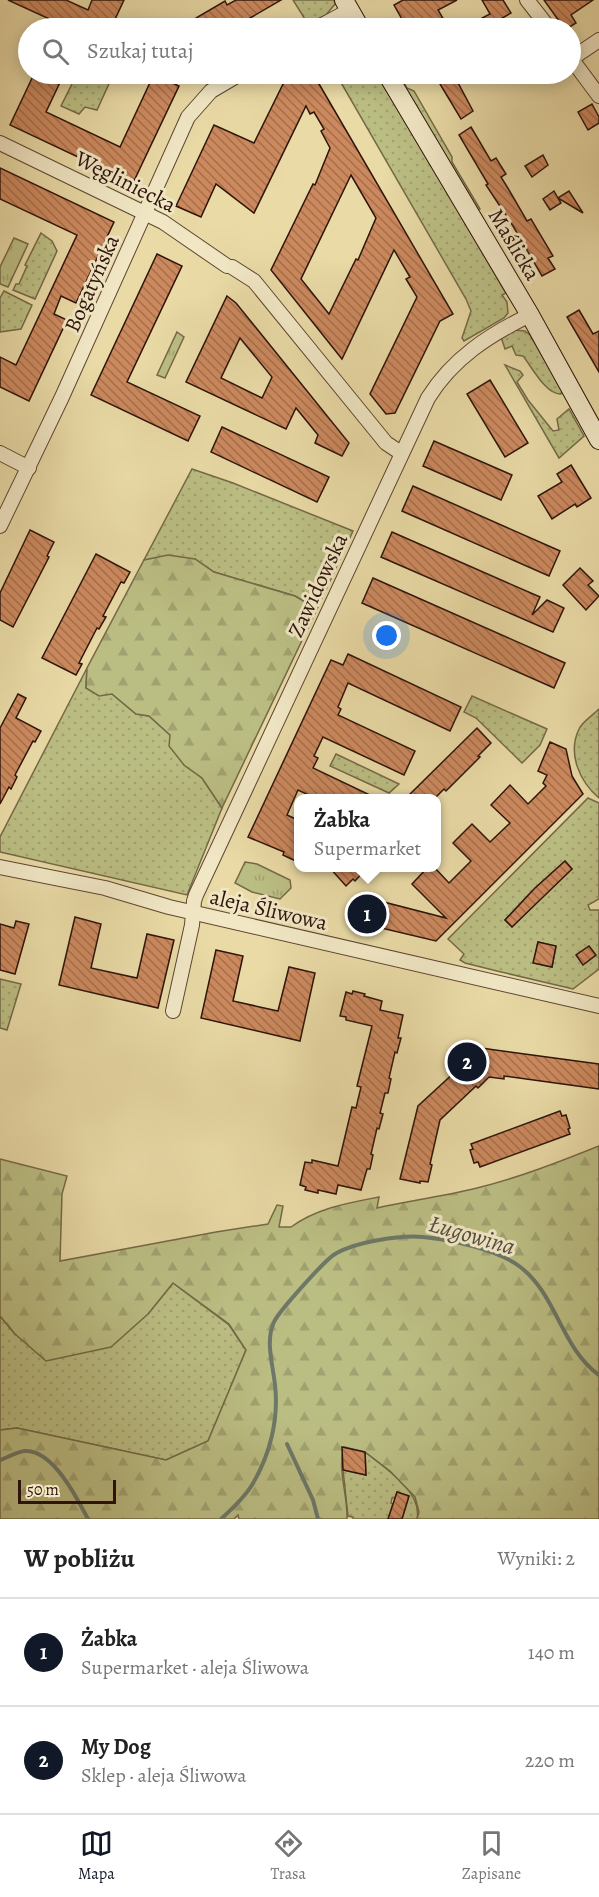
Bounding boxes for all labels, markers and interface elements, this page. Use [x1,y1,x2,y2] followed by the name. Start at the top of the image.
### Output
[18,18,581,84] search box
[39,35,72,68] icon: search
[87,36,193,66] text: Szukaj tutaj
[69,143,182,220] street label: Węgliniecka
[481,203,548,287] street label: Maślicka
[57,229,127,337] street label: Bogatyńska
[281,528,355,642] street label: Zawidowska
[372,621,401,650] your location
[294,794,441,872] popup
[314,805,370,835] text: Żabka
[314,835,421,862] text: Supermarket
[207,882,331,938] street label: aleja Śliwowa
[348,892,386,936] pin: 1
[448,1040,486,1084] pin: 2
[425,1207,519,1263] water label: Ługowina
[18,1477,116,1504] scale bar
[27,1479,59,1501] text: 50 m
[24,1541,135,1576] text: W pobliżu
[498,1545,575,1572] text: Wyniki: 2
[81,1624,137,1654] text: Żabka
[40,1639,47,1666] text: 1
[528,1639,575,1666] text: 140 m
[81,1654,309,1681] text: Supermarket · aleja Śliwowa
[81,1732,151,1762] text: My Dog
[39,1747,48,1774] text: 2
[525,1747,575,1774] text: 220 m
[81,1762,247,1789] text: Sklep · aleja Śliwowa
[78,1827,115,1885] tab: Mapa
[270,1827,306,1885] tab: Trasa
[462,1827,521,1885] tab: Zapisane

